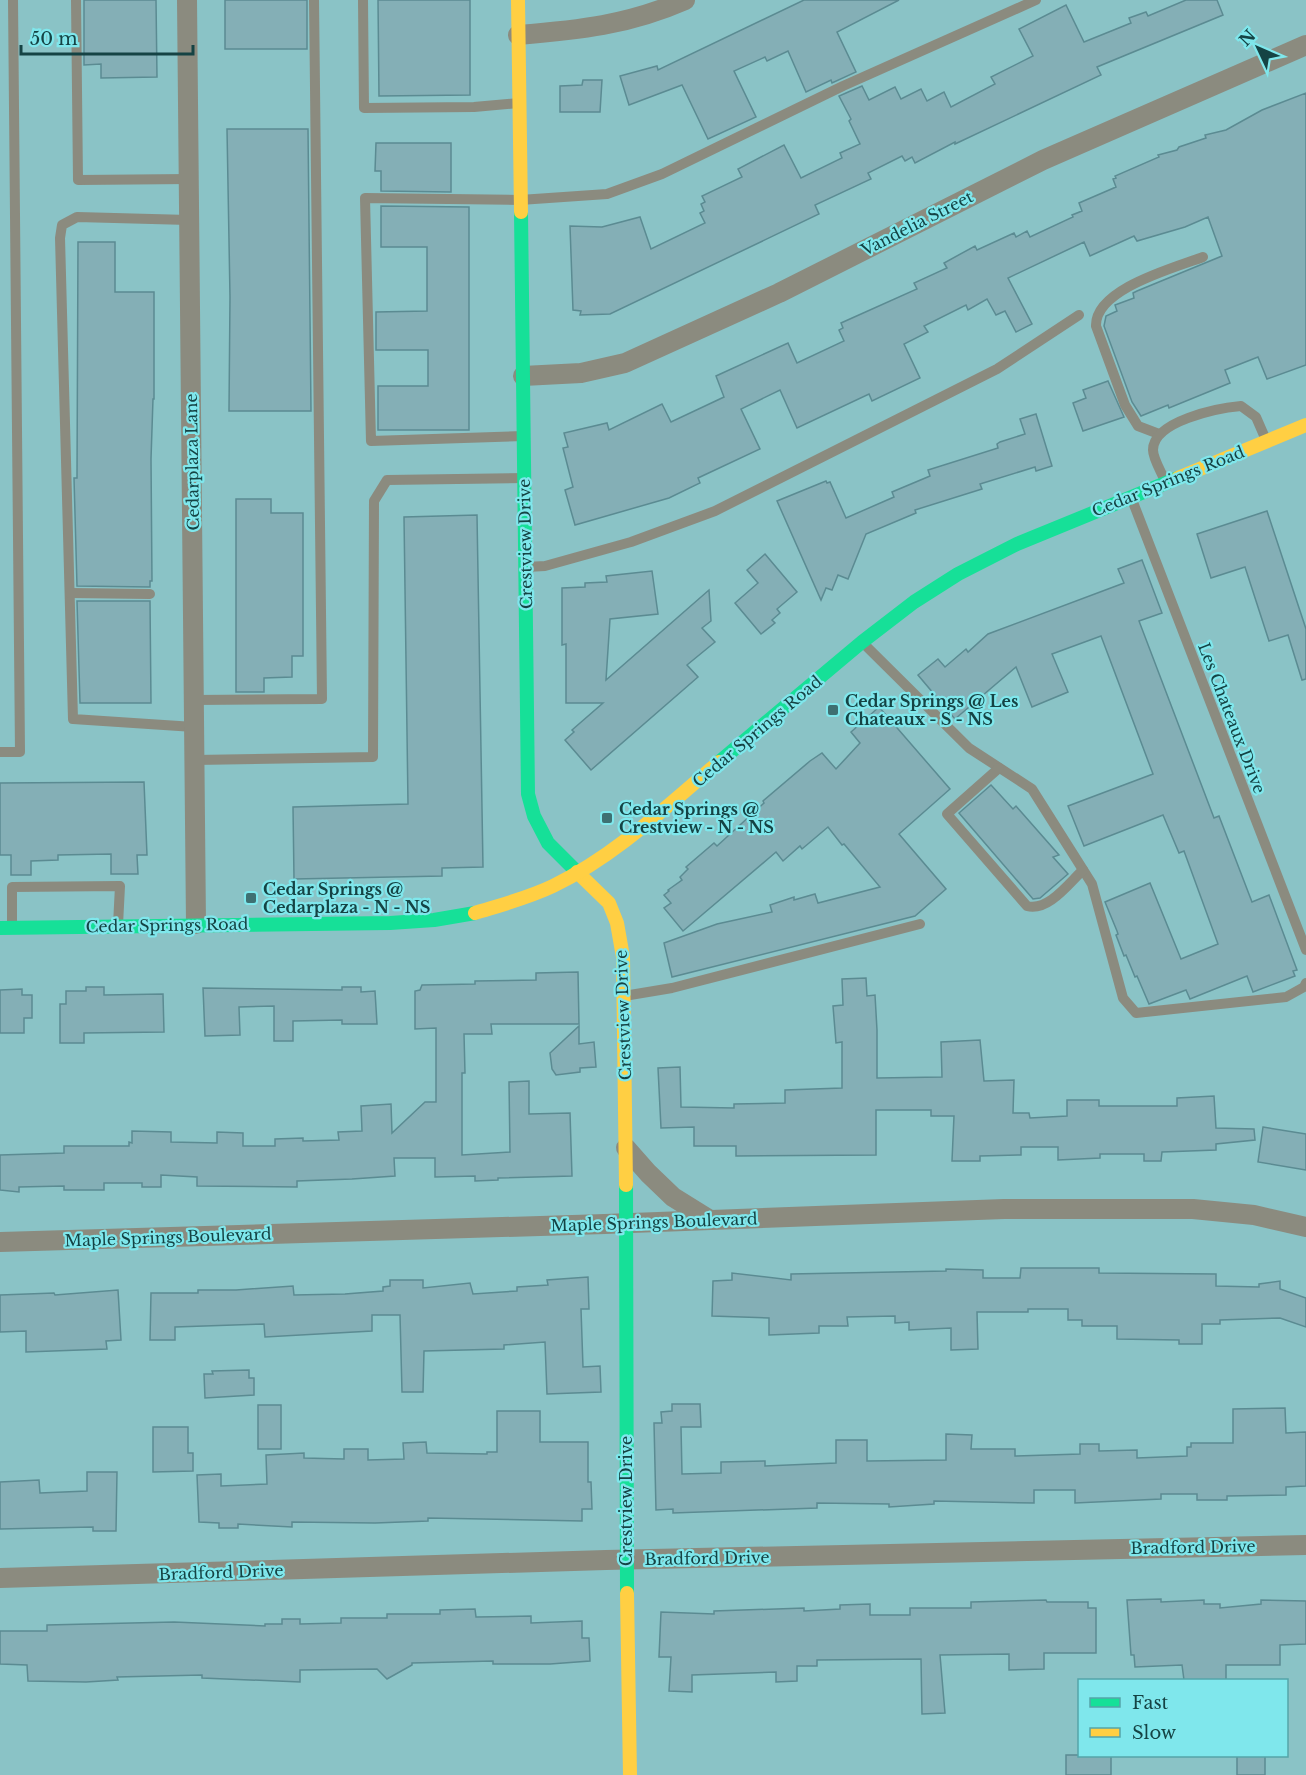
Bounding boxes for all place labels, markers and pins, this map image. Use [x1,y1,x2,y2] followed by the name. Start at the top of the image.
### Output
[845,691,1018,729] place label: Cedar Springs @ Les Chateaux - S - NS
[826,703,840,717] marker: Cedar Springs @ Les Chateaux - S - NS
[619,799,774,837] place label: Cedar Springs @ Crestview - N - NS
[600,811,614,825] marker: Cedar Springs @ Crestview - N - NS
[263,879,430,917] place label: Cedar Springs @ Cedarplaza - N - NS
[244,891,258,905] marker: Cedar Springs @ Cedarplaza - N - NS

